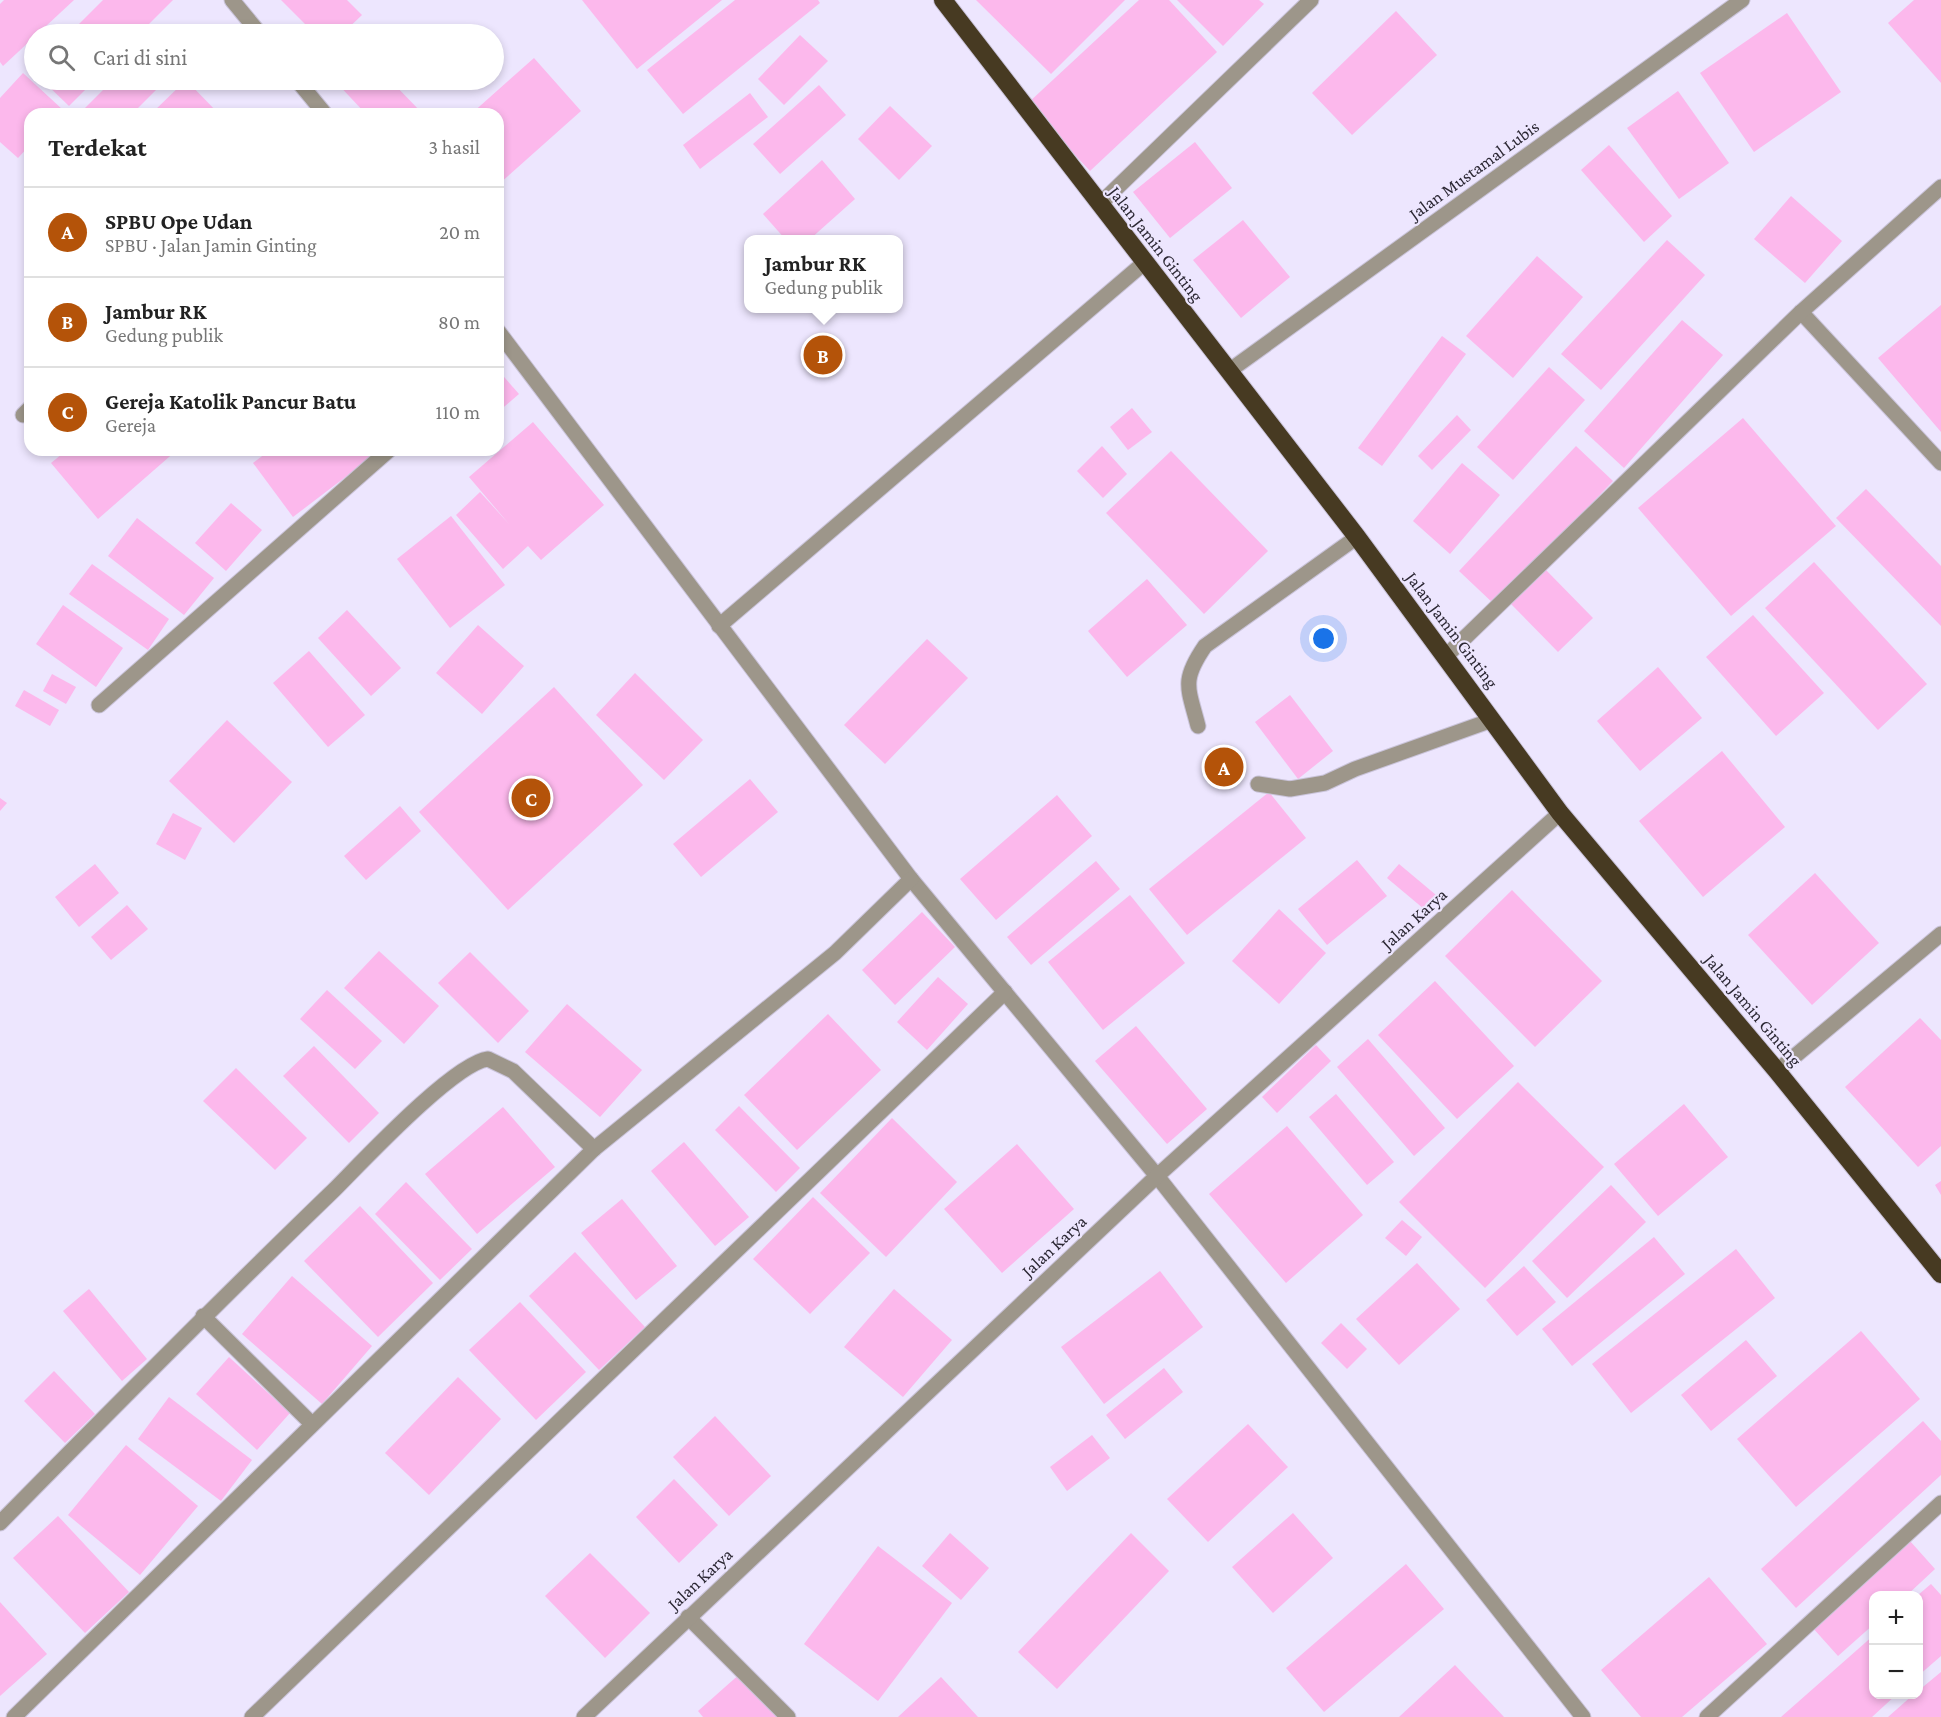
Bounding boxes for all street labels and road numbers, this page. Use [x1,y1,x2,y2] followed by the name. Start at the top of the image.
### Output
[1403,116,1543,225] street label: Jalan Mustamal Lubis
[1104,181,1207,306] street label: Jalan Jamin Ginting
[1401,566,1502,692] street label: Jalan Jamin Ginting
[1376,884,1451,955] street label: Jalan Karya
[1699,948,1806,1070] street label: Jalan Jamin Ginting
[1016,1211,1091,1282] street label: Jalan Karya
[662,1544,737,1615] street label: Jalan Karya

